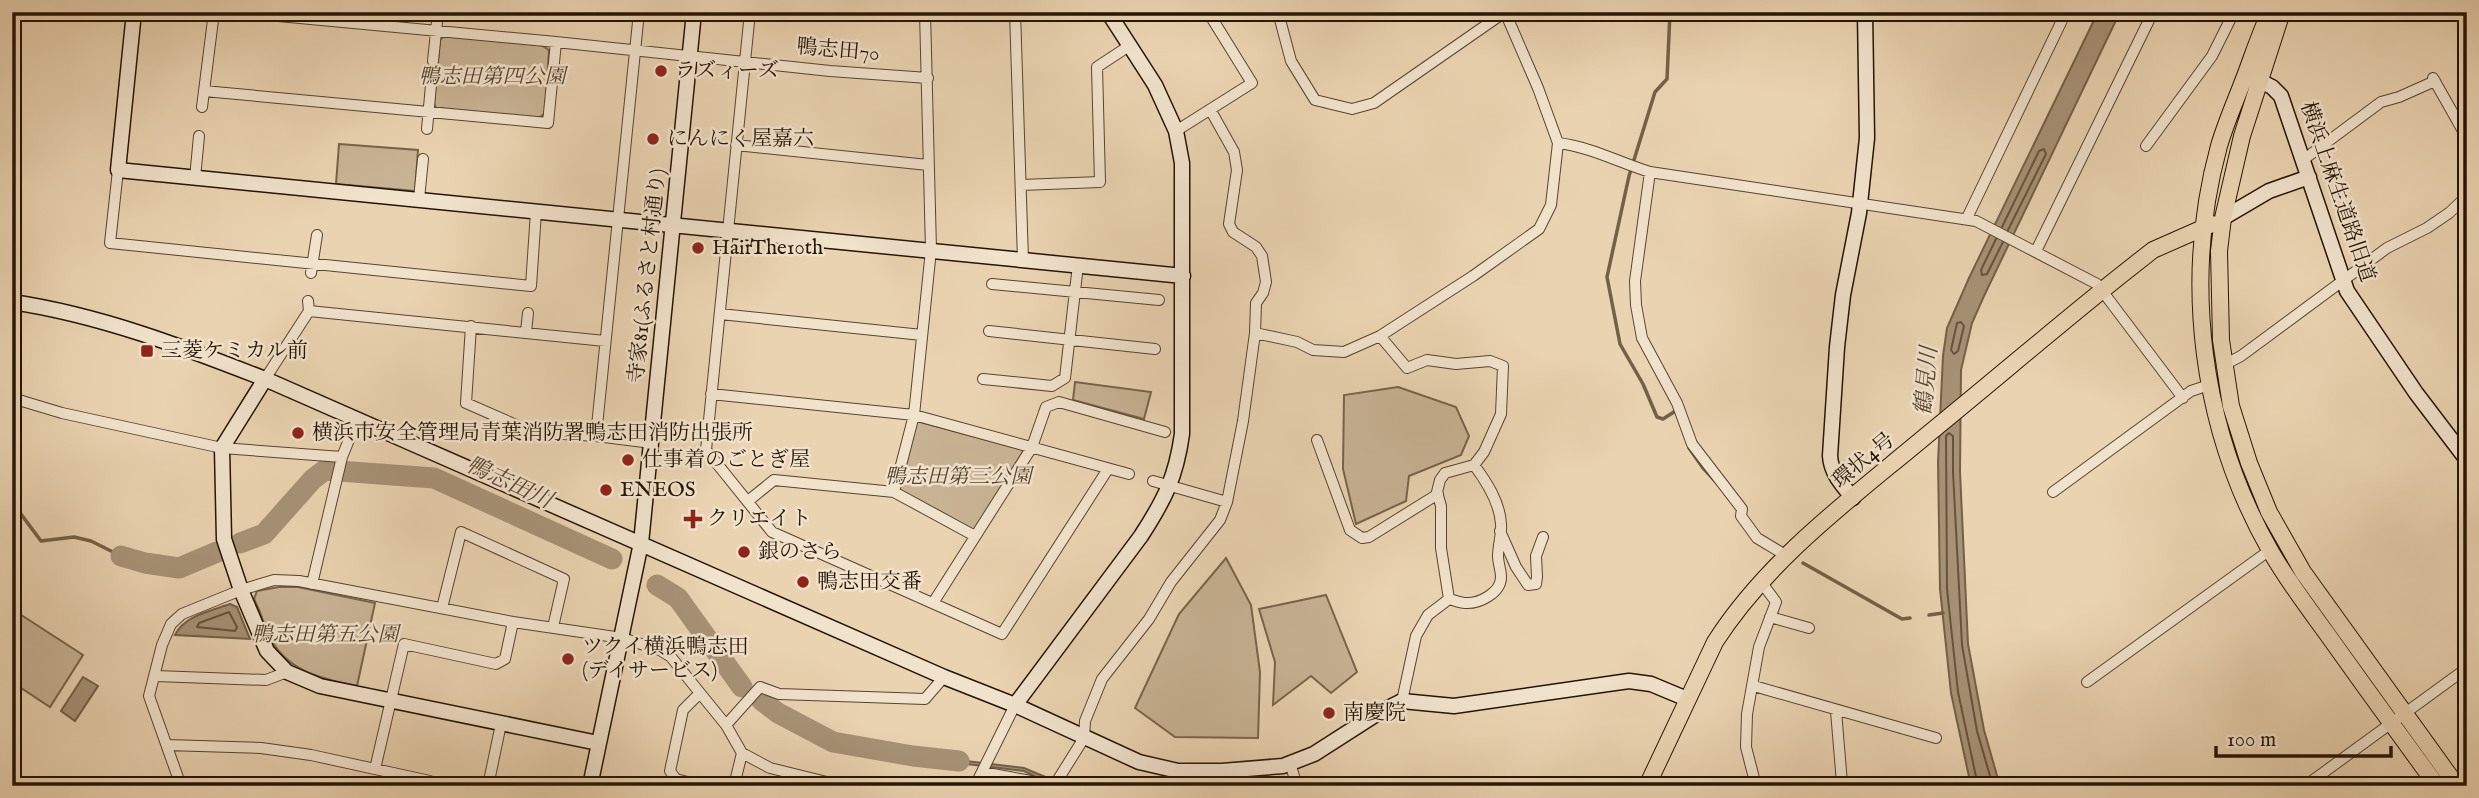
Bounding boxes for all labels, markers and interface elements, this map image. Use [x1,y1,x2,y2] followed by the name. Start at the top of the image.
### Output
[795,34,881,68] street label: 鴨志田70
[675,58,779,85] place label: ラズィーズ
[653,63,669,79] marker: ラズィーズ
[419,64,568,91] park label: 鴨志田第四公園
[2293,98,2381,286] street label: 横浜上麻生道路旧道
[667,126,814,153] place label: にんにく屋嘉六
[645,131,661,147] marker: にんにく屋嘉六
[623,167,673,385] street label: 寺家81(ふるさと村通り)
[712,235,823,262] place label: HairThe10th
[690,240,706,256] marker: HairThe10th
[161,338,308,365] place label: 三菱ケミカル前
[1910,342,1945,417] water label: 鶴見川
[139,343,155,359] marker: 三菱ケミカル前
[312,420,753,447] place label: 横浜市安全管理局青葉消防署鴨志田消防出張所
[290,425,306,441] marker: 横浜市安全管理局青葉消防署鴨志田消防出張所
[1827,427,1901,495] street label: 環状4号
[642,447,810,474] place label: 仕事着のごとぎ屋
[461,450,560,517] water label: 鴨志田川
[620,452,636,468] marker: 仕事着のごとぎ屋
[885,464,1034,491] park label: 鴨志田第三公園
[620,477,695,504] place label: ENEOS
[598,482,614,498] marker: ENEOS
[707,506,812,533] place label: クリエイト
[685,511,701,527] marker: クリエイト
[758,539,842,566] place label: 銀のさら
[736,544,752,560] marker: 銀のさら
[817,569,922,596] place label: 鴨志田交番
[795,574,811,590] marker: 鴨志田交番
[252,622,401,649] park label: 鴨志田第五公園
[582,634,749,685] place label: ツクイ横浜鴨志田 (デイサービス)
[560,651,576,667] marker: ツクイ横浜鴨志田 (デイサービス)
[1343,700,1406,727] place label: 南慶院
[1321,705,1337,721] marker: 南慶院
[2216,714,2392,758] scale bar
[2227,727,2276,754] text: 100 m

